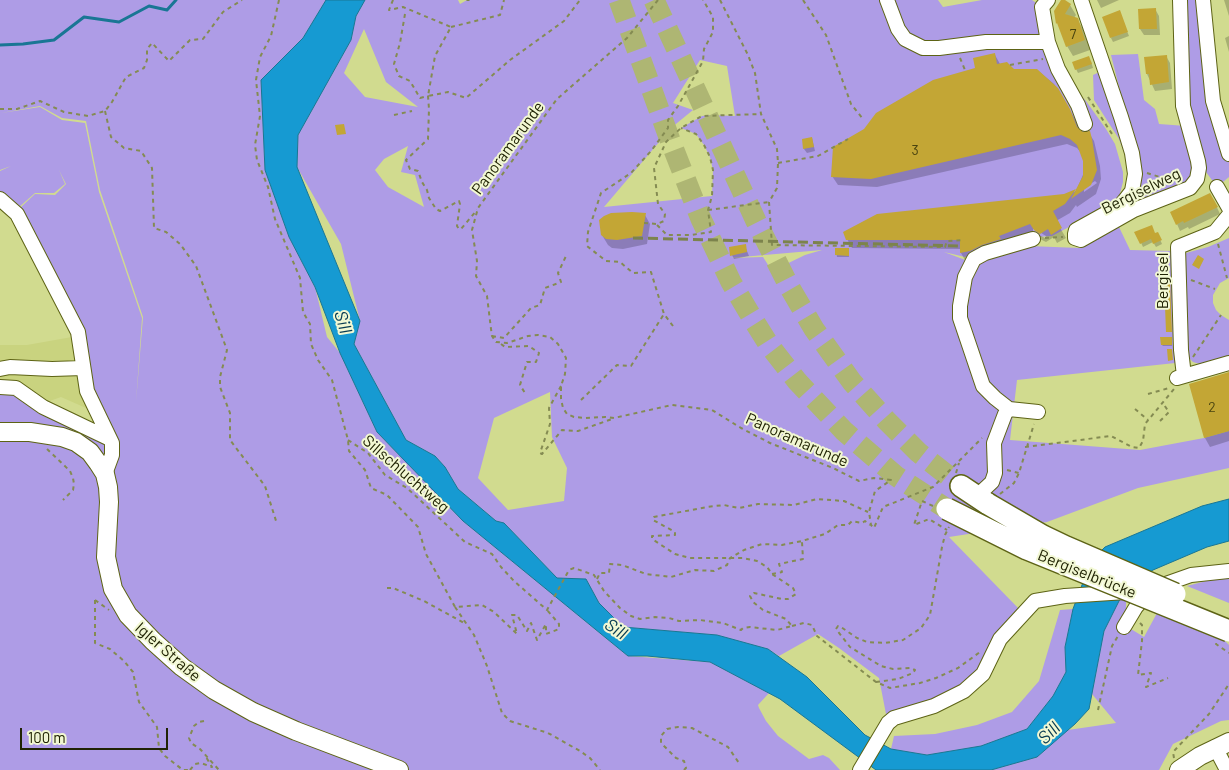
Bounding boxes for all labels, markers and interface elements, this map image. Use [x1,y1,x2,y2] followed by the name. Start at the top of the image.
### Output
[1070,26,1076,42] house number: 7
[468,98,548,198] street label: Panoramarunde
[911,142,919,158] house number: 3
[1099,164,1183,218] street label: Bergiselweg
[1153,253,1173,309] street label: Bergisel
[329,308,357,336] water label: Sill
[1208,399,1216,415] house number: 2
[743,409,851,471] street label: Panoramarunde
[359,431,453,517] street label: Sillschluchtweg
[1035,546,1139,602] street label: Bergiselbrücke
[601,614,631,644] water label: Sill
[131,618,205,686] street label: Igler Straße
[1033,717,1065,749] water label: Sill
[22,718,170,750] scale bar
[28,728,66,746] text: 100 m

